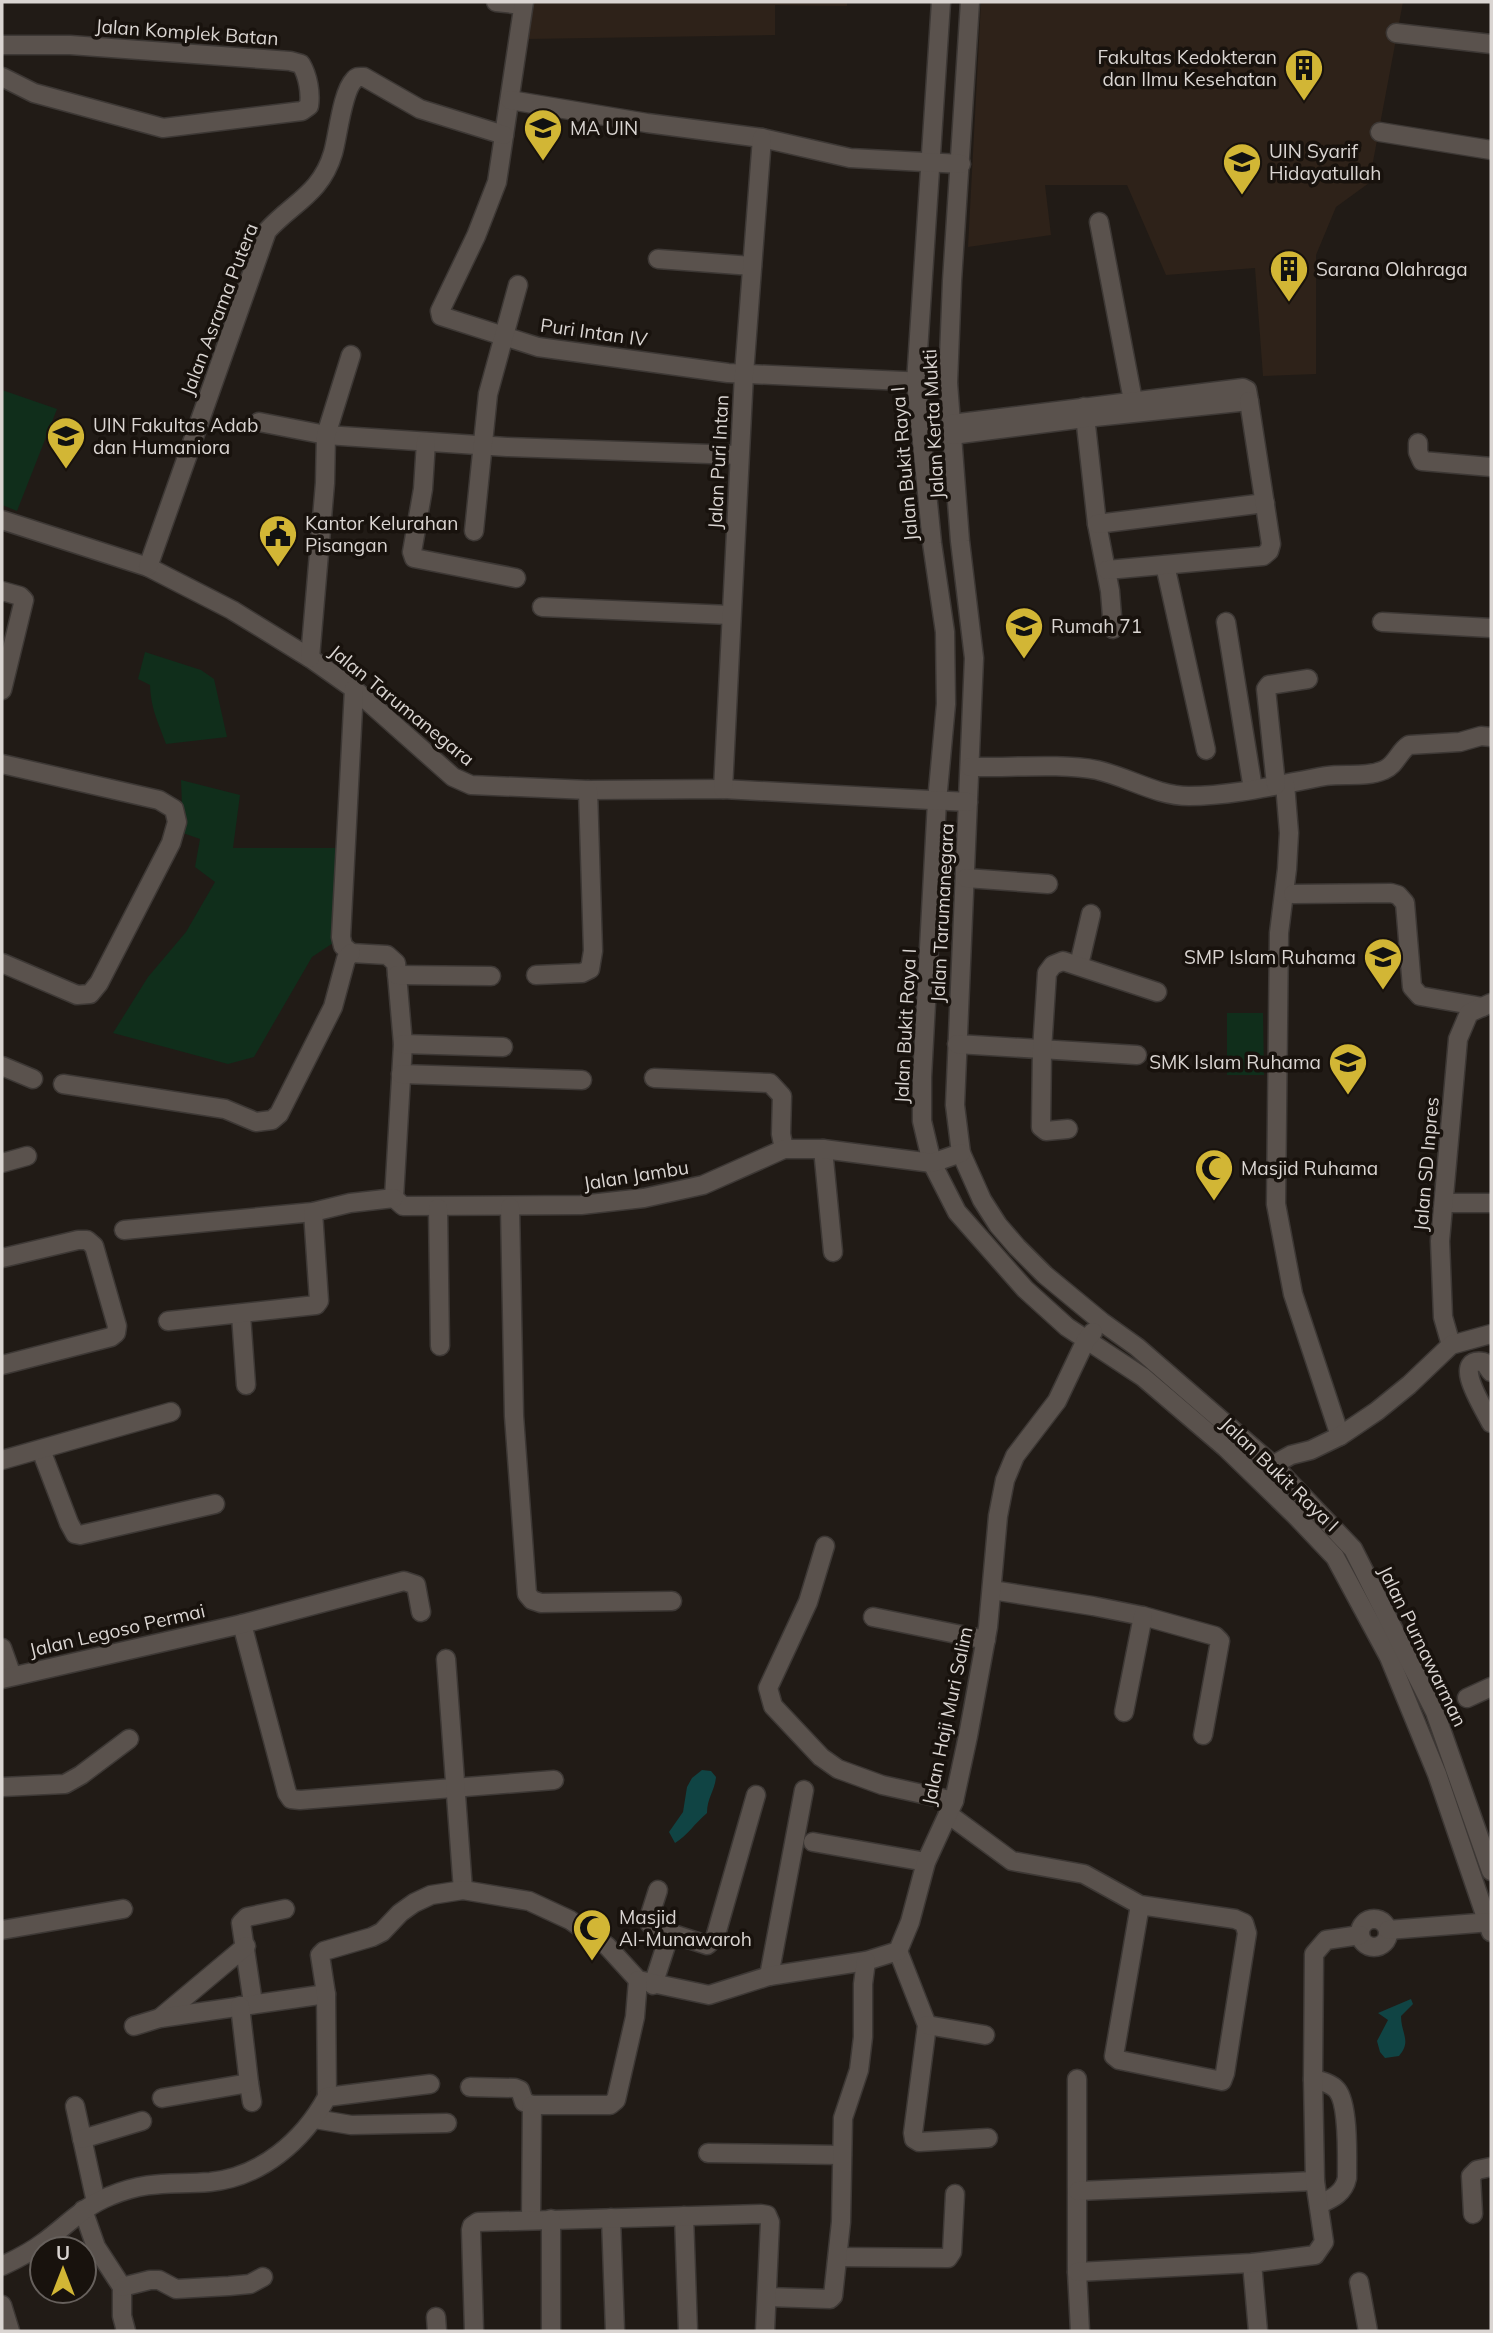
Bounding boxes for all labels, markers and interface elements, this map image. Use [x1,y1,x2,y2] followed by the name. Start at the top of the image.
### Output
[95,14,279,50] street label: Jalan Komplek Batan
[1097,45,1277,91] place label: Fakultas Kedokteran dan Ilmu Kesehatan
[1283,47,1325,102] building icon: Fakultas Kedokteran dan Ilmu Kesehatan
[522,107,564,162] school or university icon: MA UIN
[570,116,638,140] place label: MA UIN
[1269,139,1381,185] place label: UIN Syarif Hidayatullah
[1221,141,1263,196] school or university icon: UIN Syarif Hidayatullah
[175,220,263,398] street label: Jalan Asrama Putera
[1268,248,1310,303] building icon: Sarana Olahraga
[1316,257,1468,281] place label: Sarana Olahraga
[539,313,650,351] street label: Puri Intan IV
[917,348,949,500] street label: Jalan Kerta Mukti
[885,386,923,542] street label: Jalan Bukit Raya I
[702,394,734,530] street label: Jalan Puri Intan
[93,413,258,459] place label: UIN Fakultas Adab dan Humaniora
[45,415,87,470] school or university icon: UIN Fakultas Adab dan Humaniora
[305,511,458,557] place label: Kantor Kelurahan Pisangan
[257,513,299,568] public building icon: Kantor Kelurahan Pisangan
[1003,605,1045,660] school or university icon: Rumah 71
[1051,614,1142,638] place label: Rumah 71
[325,639,479,771] street label: Jalan Tarumanegara
[925,823,959,1003] street label: Jalan Tarumanegara
[1362,936,1404,991] school or university icon: SMP Islam Ruhama
[1184,945,1356,969] place label: SMP Islam Ruhama
[889,948,921,1104] street label: Jalan Bukit Raya I
[1327,1041,1369,1096] school or university icon: SMK Islam Ruhama
[1149,1050,1321,1074] place label: SMK Islam Ruhama
[1408,1096,1444,1232] street label: Jalan SD Inpres
[1193,1147,1235,1202] mosque icon: Masjid Ruhama
[582,1155,690,1195] street label: Jalan Jambu
[1241,1156,1378,1180] place label: Masjid Ruhama
[1216,1412,1344,1536] street label: Jalan Bukit Raya I
[1374,1562,1472,1730] street label: Jalan Purnawarman
[27,1598,207,1662] street label: Jalan Legoso Permai
[916,1624,978,1808] street label: Jalan Haji Muri Salim
[619,1905,752,1951] place label: Masjid Al-Munawaroh
[571,1907,613,1962] mosque icon: Masjid Al-Munawaroh
[28,2235,98,2305] north arrow
[56,2241,70,2265] text: U

